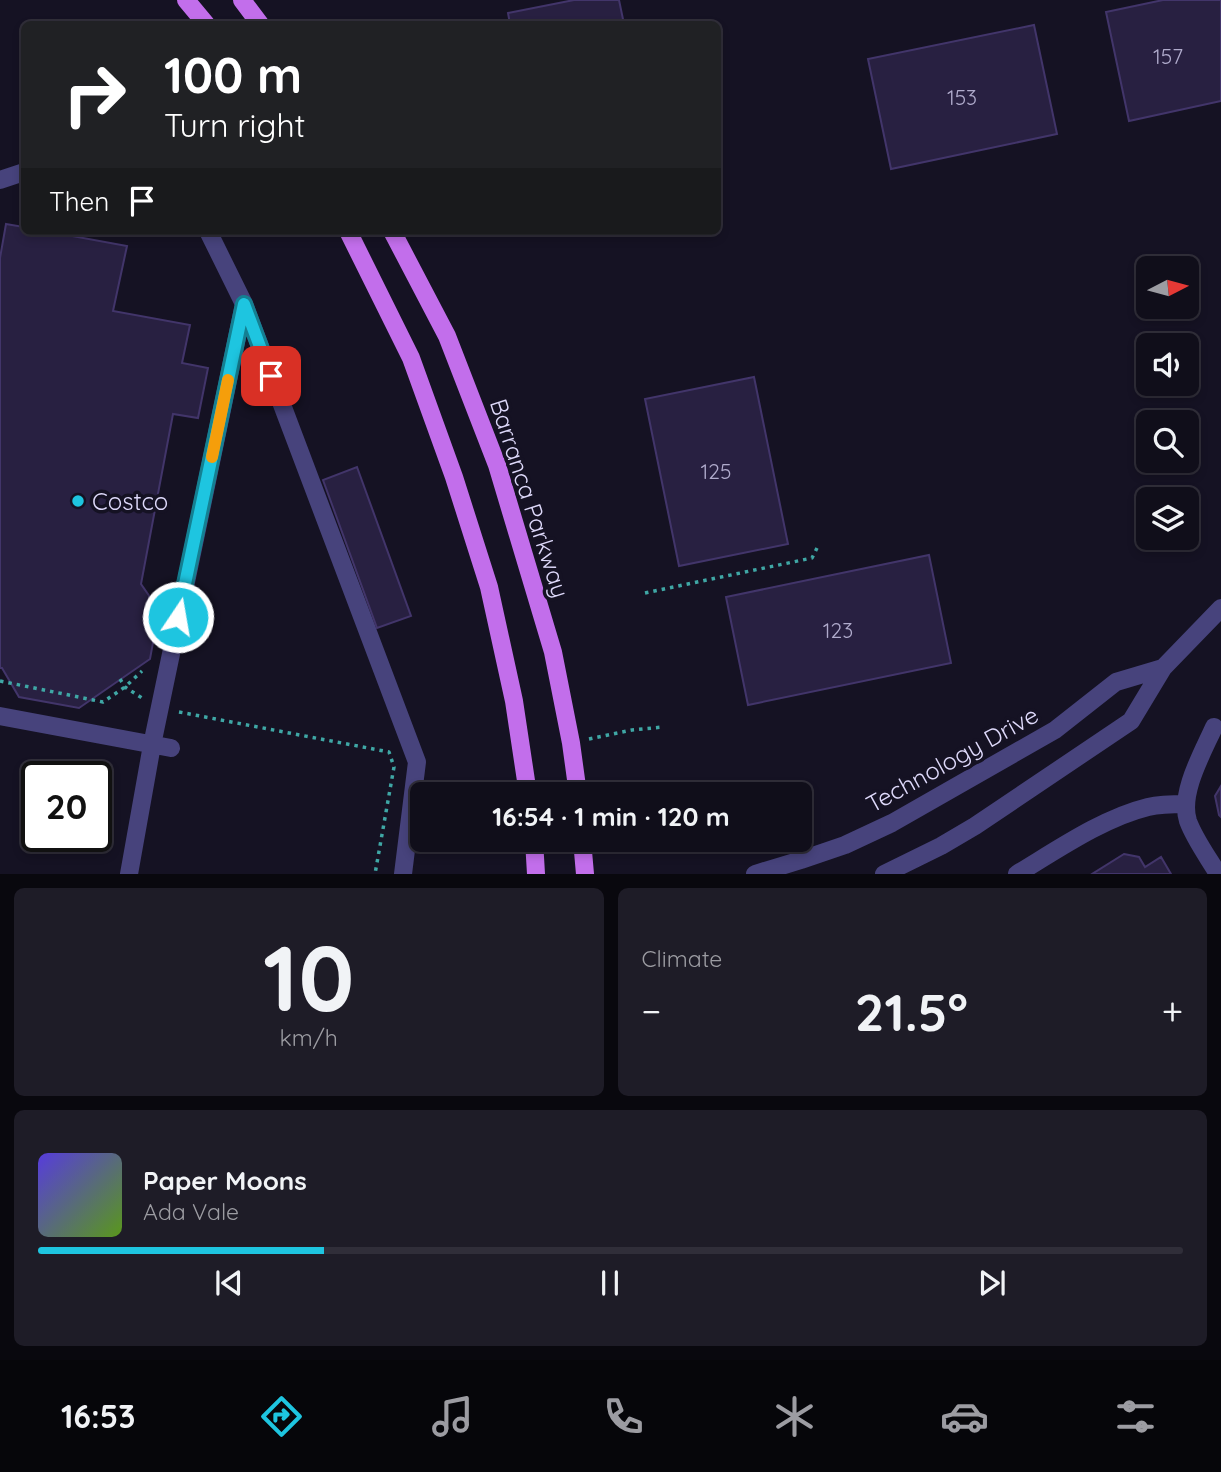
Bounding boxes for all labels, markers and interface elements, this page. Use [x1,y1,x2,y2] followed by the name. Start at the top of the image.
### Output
[1153,43,1183,69] house number: 157
[164,44,302,105] text: 100 m
[49,49,140,140] icon: right
[947,84,977,110] house number: 153
[164,105,305,145] text: Turn right
[123,182,161,220] icon: arrive
[49,185,109,218] text: Then
[1136,256,1199,318] north arrow
[1136,256,1199,550] map controls
[1136,333,1199,396] button: sound
[241,346,301,406] pin
[252,357,290,395] icon: arrive
[484,395,576,601] street label: Barranca Parkway
[1136,410,1199,473] button: search
[701,458,731,484] house number: 125
[92,486,168,516] place label: Costco
[1136,487,1199,550] button: layers
[70,493,86,509] marker: Costco
[141,580,215,654] position arrow
[823,617,853,643] house number: 123
[861,699,1043,819] street label: Technology Drive
[21,761,112,852] speed limit sign: 20
[492,800,730,833] text: 16:54 · 1 min · 120 m
[263,920,354,1034] text: 10
[642,944,722,973] text: Climate
[855,979,968,1044] text: 21.5°
[642,987,661,1035] text: −
[1162,987,1183,1035] text: +
[280,1023,338,1052] text: km/h
[143,1164,307,1197] text: Paper Moons
[143,1197,239,1226] text: Ada Vale
[210,1264,248,1302] icon: previous
[591,1264,629,1302] icon: pause
[973,1264,1011,1302] icon: next
[257,1392,306,1441] icon: directions
[428,1392,477,1441] icon: music
[599,1392,648,1441] icon: phone
[770,1392,819,1441] icon: climate
[940,1392,989,1441] icon: car
[1111,1392,1160,1441] icon: filters
[61,1396,135,1436] text: 16:53

